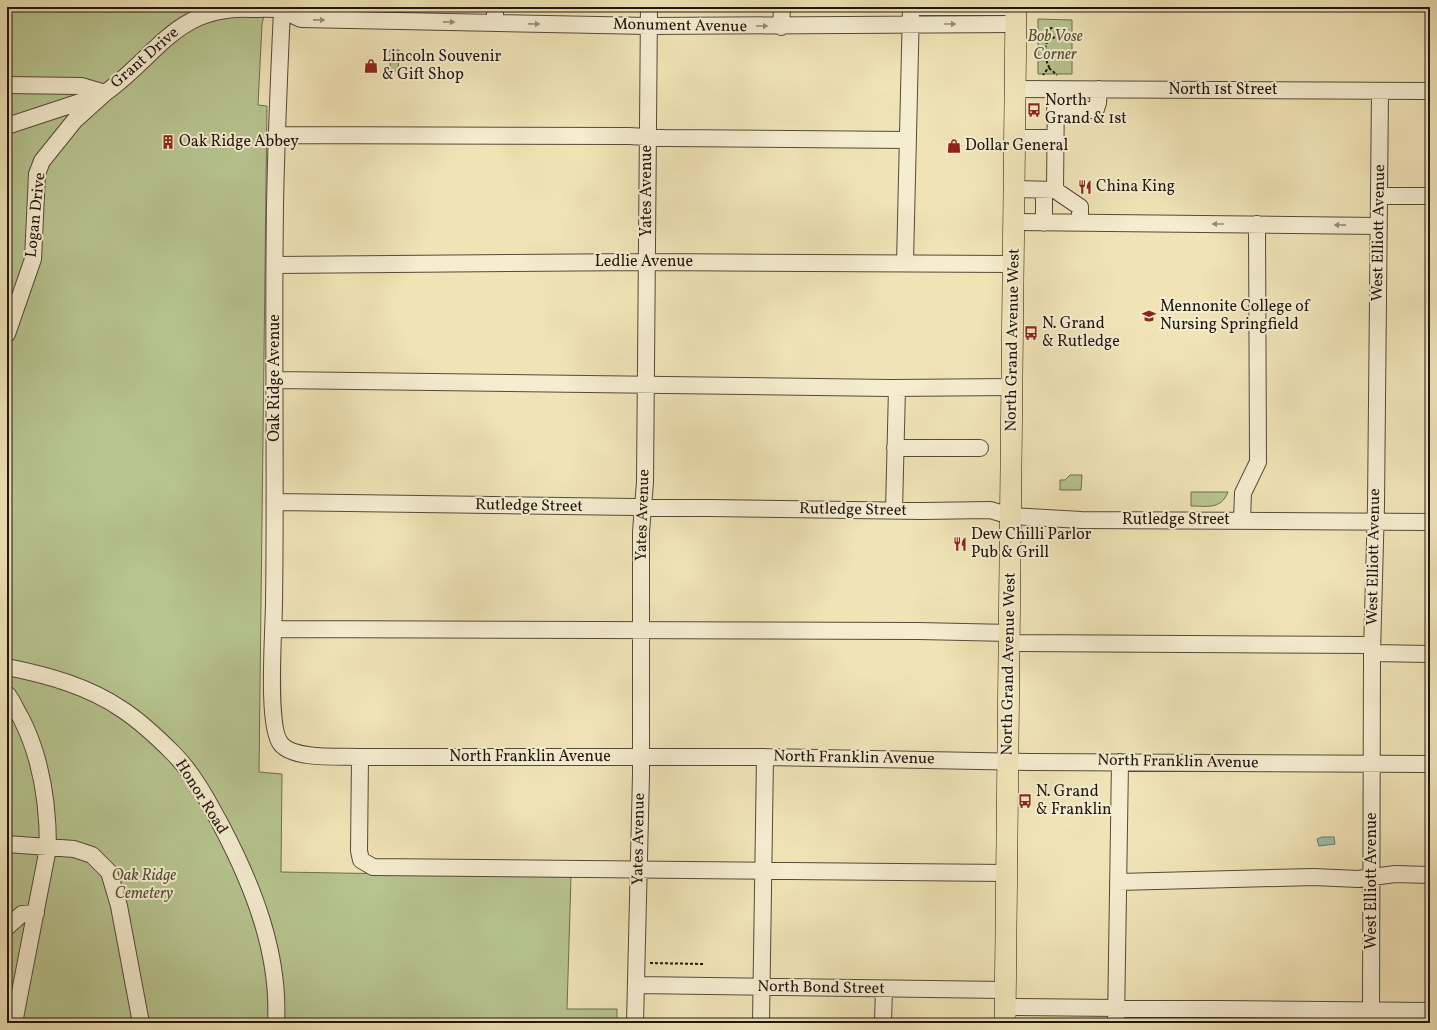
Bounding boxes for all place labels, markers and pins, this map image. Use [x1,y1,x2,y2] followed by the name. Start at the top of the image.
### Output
[382,46,501,86] place label: Lincoln Souvenir & Gift Shop
[363,58,379,74] shop icon: Lincoln Souvenir & Gift Shop
[1045,90,1127,130] place label: North Grand & 1st
[1026,102,1042,118] bus stop icon: North Grand & 1st
[179,131,299,153] place label: Oak Ridge Abbey
[160,134,176,150] building icon: Oak Ridge Abbey
[965,135,1069,157] place label: Dollar General
[946,138,962,154] shop icon: Dollar General
[1096,176,1175,198] place label: China King
[1077,179,1093,195] restaurant icon: China King
[1160,296,1311,336] place label: Mennonite College of Nursing Springfield
[1141,308,1157,324] school or university icon: Mennonite College of Nursing Springfield
[1042,313,1120,353] place label: N. Grand & Rutledge
[1023,325,1039,341] bus stop icon: N. Grand & Rutledge
[971,524,1092,564] place label: Dew Chilli Parlor Pub & Grill
[952,536,968,552] restaurant icon: Dew Chilli Parlor Pub & Grill
[1036,781,1112,821] place label: N. Grand & Franklin
[1017,793,1033,809] bus stop icon: N. Grand & Franklin

